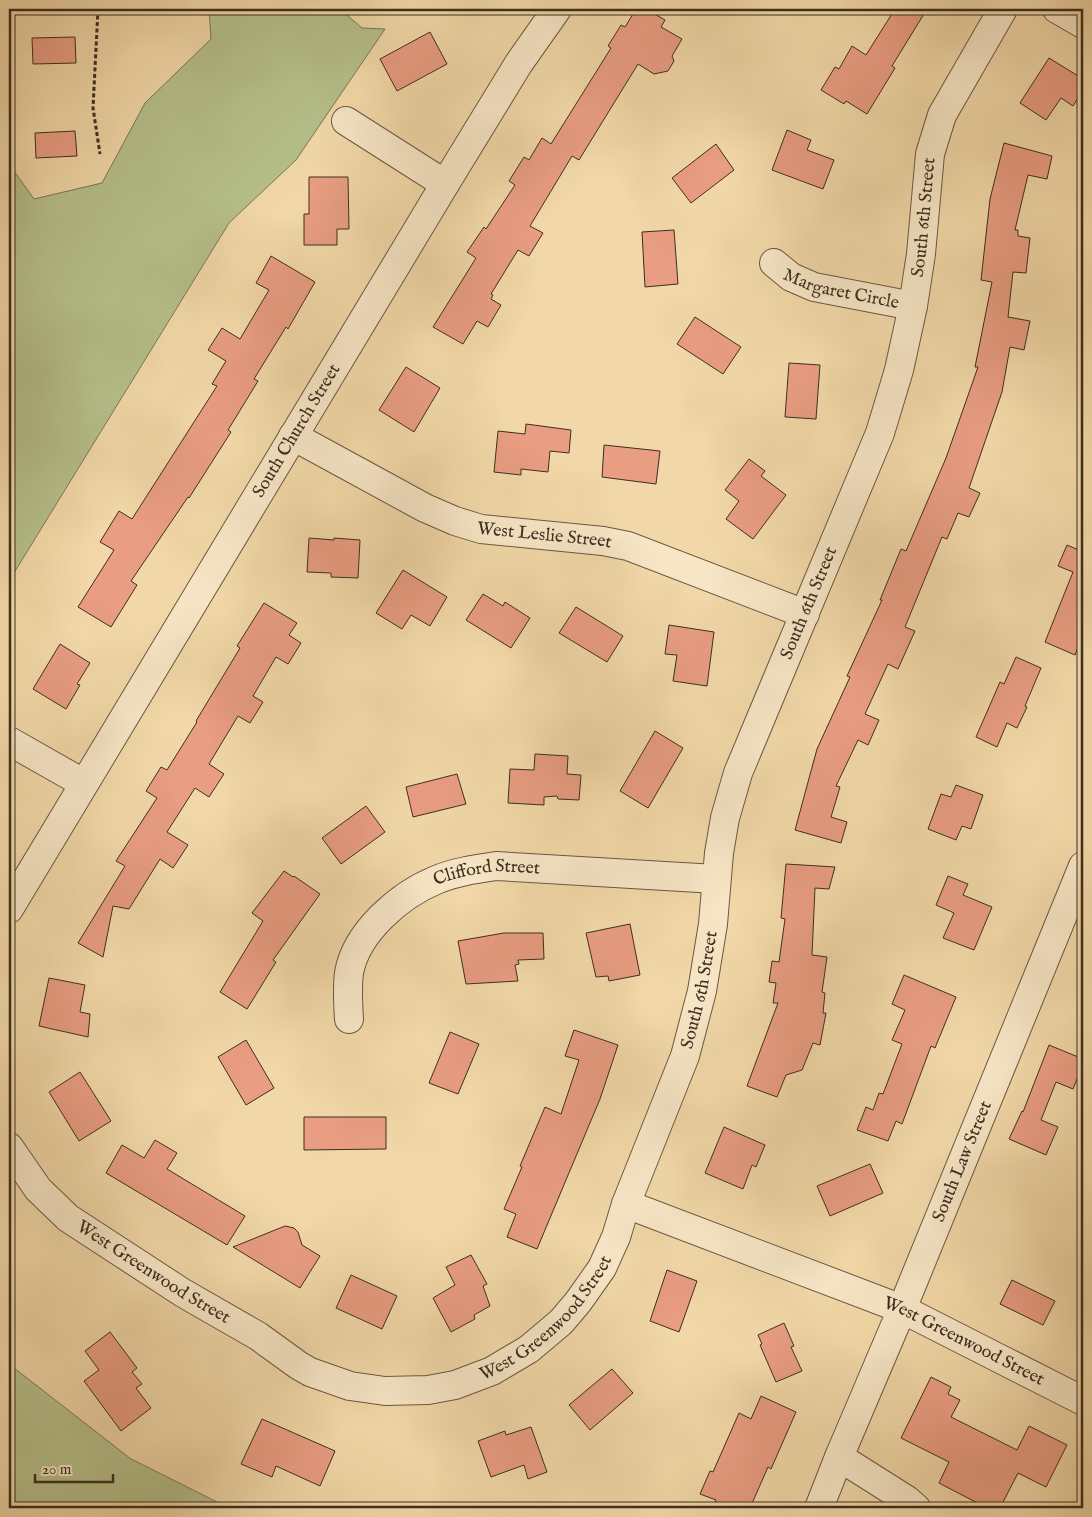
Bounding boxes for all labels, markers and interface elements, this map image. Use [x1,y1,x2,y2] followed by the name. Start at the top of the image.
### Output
[906,157,941,279] street label: South 6th Street
[780,263,901,315] street label: Margaret Circle
[247,360,346,502] street label: South Church Street
[476,517,614,554] street label: West Leslie Street
[775,543,843,663] street label: South 6th Street
[430,854,541,891] street label: Clifford Street
[676,929,723,1051] street label: South 6th Street
[927,1098,997,1225] street label: South Law Street
[72,1215,234,1329] street label: West Greenwood Street
[477,1252,618,1386] street label: West Greenwood Street
[880,1292,1048,1391] street label: West Greenwood Street
[35,1452,112,1484] scale bar
[42,1460,72,1479] text: 20 m

